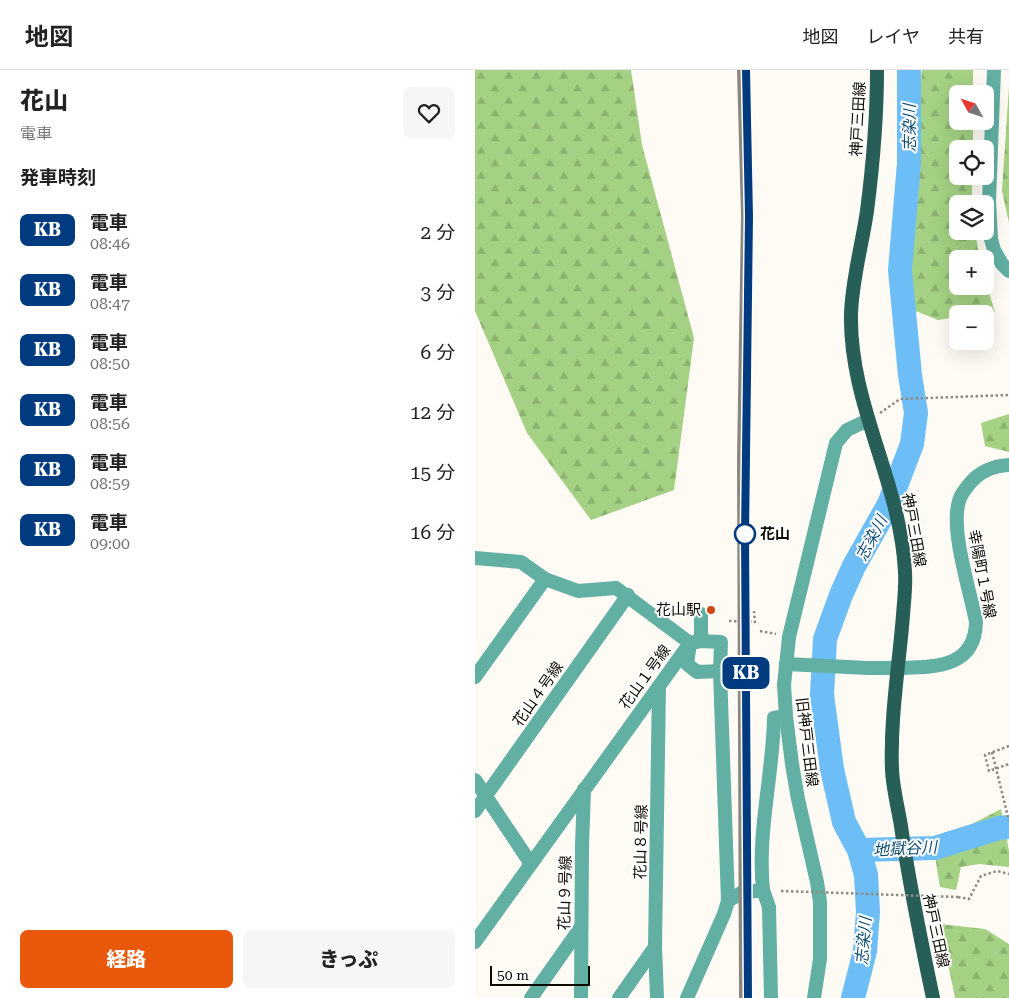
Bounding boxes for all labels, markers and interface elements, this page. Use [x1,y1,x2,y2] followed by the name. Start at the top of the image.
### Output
[25,23,73,51] text: 地図
[803,26,839,47] text: 地図
[867,26,920,47] text: レイヤ
[948,26,984,47] text: 共有
[847,81,869,157] street label: 神戸三田線
[949,85,994,130] north arrow
[949,85,994,350] map controls
[20,87,68,115] text: 花山
[403,87,455,139] button: heart
[900,102,919,152] water label: 志染川
[20,124,52,143] text: 電車
[949,140,994,185] button: locate
[20,166,96,189] text: 発車時刻
[949,195,994,240] button: layers
[90,211,128,234] text: 電車
[34,219,61,240] text: KB
[421,221,455,244] text: 2 分
[90,234,130,253] text: 08:46
[949,250,994,295] button: +
[90,271,128,294] text: 電車
[34,279,61,300] text: KB
[421,281,455,304] text: 3 分
[90,294,130,313] text: 08:47
[949,305,994,350] button: −
[90,331,128,354] text: 電車
[34,339,61,360] text: KB
[421,341,455,364] text: 6 分
[90,354,130,373] text: 08:50
[90,391,128,414] text: 電車
[34,399,61,420] text: KB
[410,401,455,424] text: 12 分
[90,414,130,433] text: 08:56
[90,451,128,474] text: 電車
[34,459,61,480] text: KB
[410,461,455,484] text: 15 分
[90,474,130,493] text: 08:59
[899,491,929,569] street label: 神戸三田線
[90,511,128,534] text: 電車
[852,511,892,564] water label: 志染川
[34,519,61,540] text: KB
[410,521,455,544] text: 16 分
[734,523,756,545] marker: 花山
[760,525,790,543] place label: 花山
[965,528,999,620] street label: 幸陽町１号線
[90,534,130,553] text: 09:00
[656,601,701,619] place label: 花山駅
[705,604,717,616] marker: 花山駅
[616,641,674,713] street label: 花山１号線
[723,657,769,689] line badge: KB
[509,658,567,730] street label: 花山４号線
[732,662,760,683] text: KB
[793,696,821,788] street label: 旧神戸三田線
[631,804,651,880] street label: 花山８号線
[873,837,939,860] water label: 地獄谷川
[555,855,575,931] street label: 花山９号線
[919,892,953,970] street label: 神戸三田線
[852,914,875,966] water label: 志染川
[20,930,233,988] button: 経路
[243,930,455,988] button: きっぷ
[490,963,590,986] scale bar
[497,967,529,983] text: 50 m

